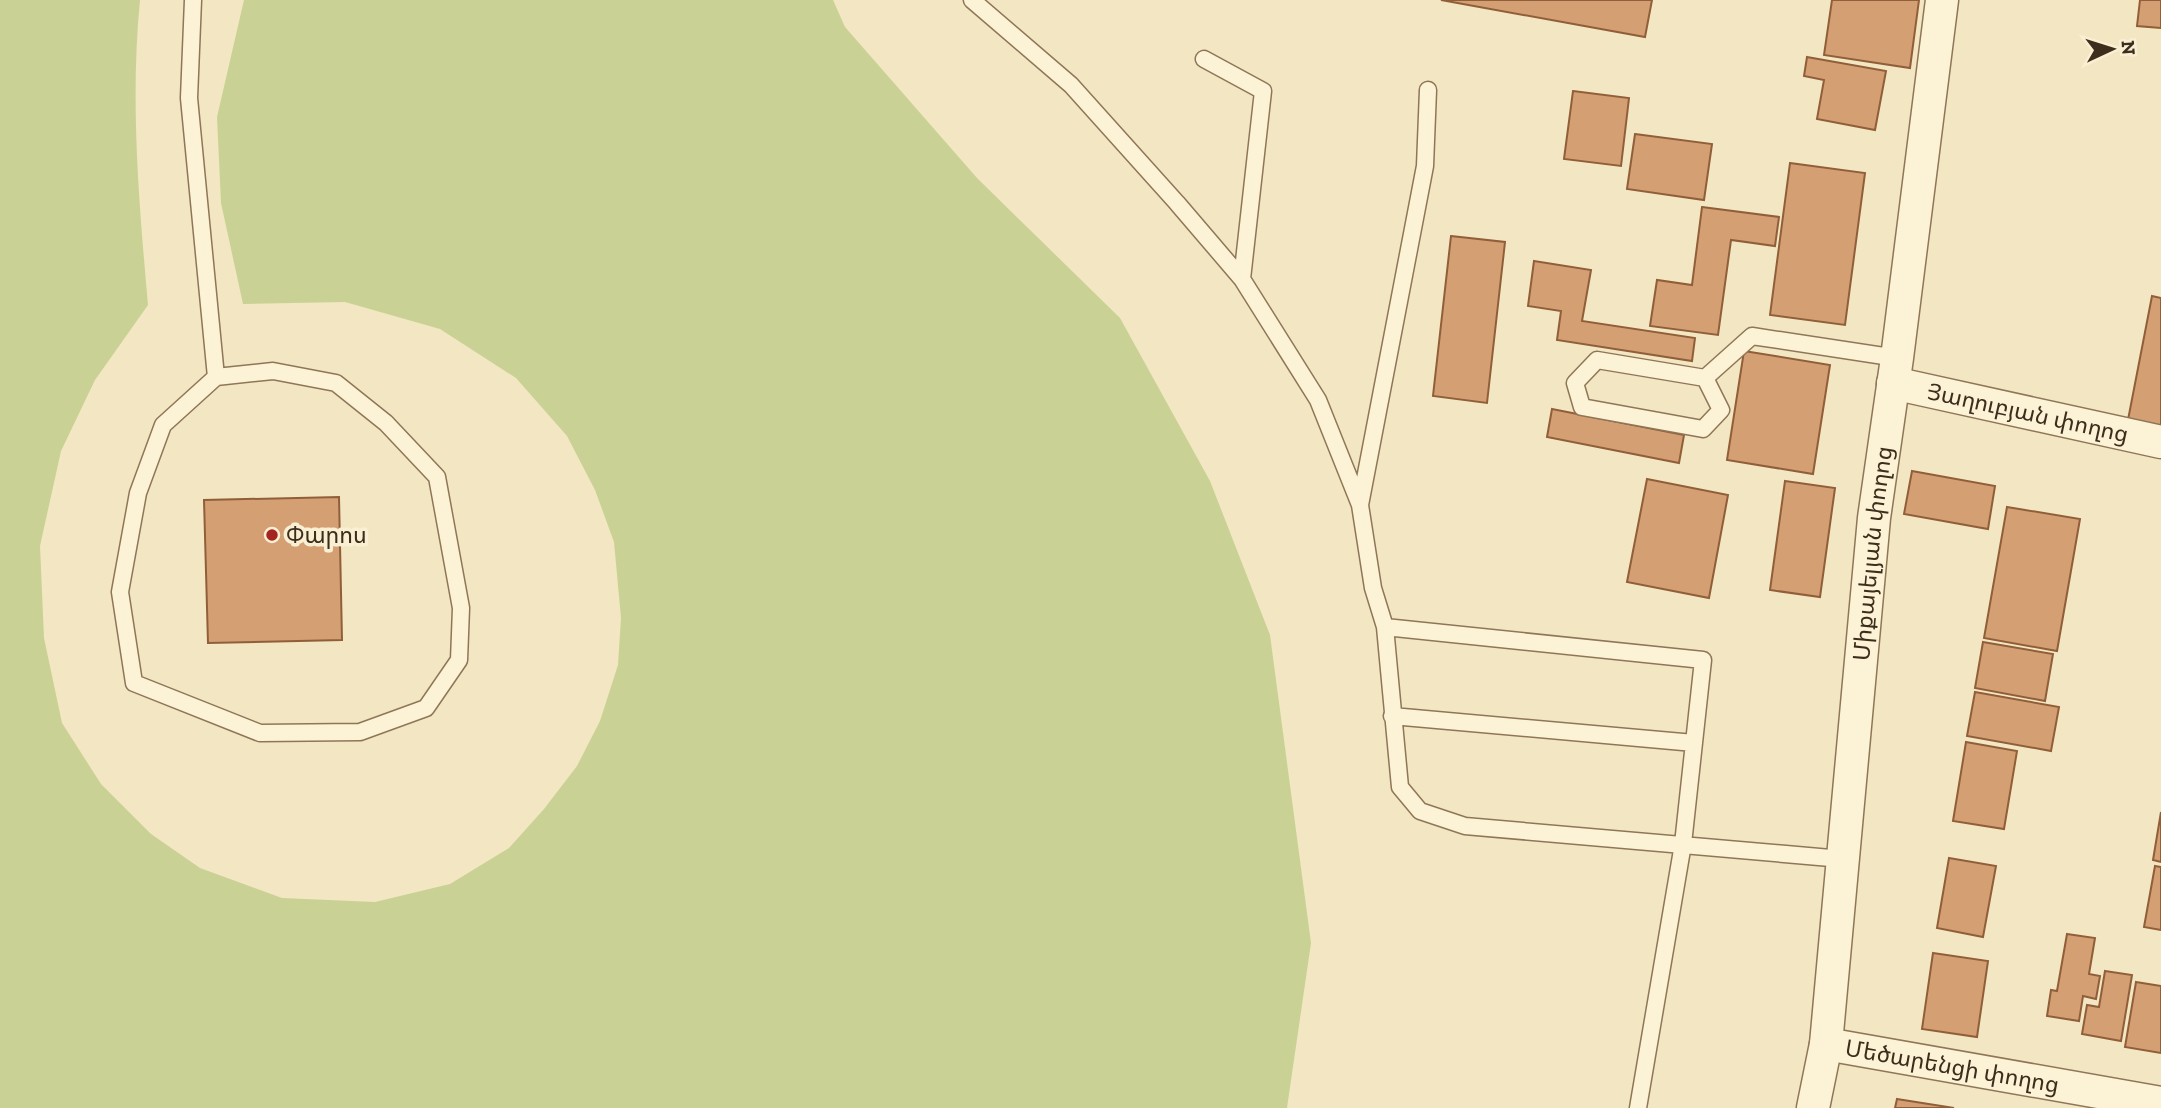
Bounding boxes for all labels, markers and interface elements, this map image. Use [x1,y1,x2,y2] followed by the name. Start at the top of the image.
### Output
[2077,14,2147,84] north arrow
[2116,40,2140,56] text: N
[1924,377,2131,448] street label: Յաղուբյան փողոց
[1847,444,1898,662] street label: Միքայելյան փողոց
[286,521,367,549] place label: Փարոս
[264,527,280,543] marker: Փարոս
[1843,1034,2061,1099] street label: Մեծարենցի փողոց

